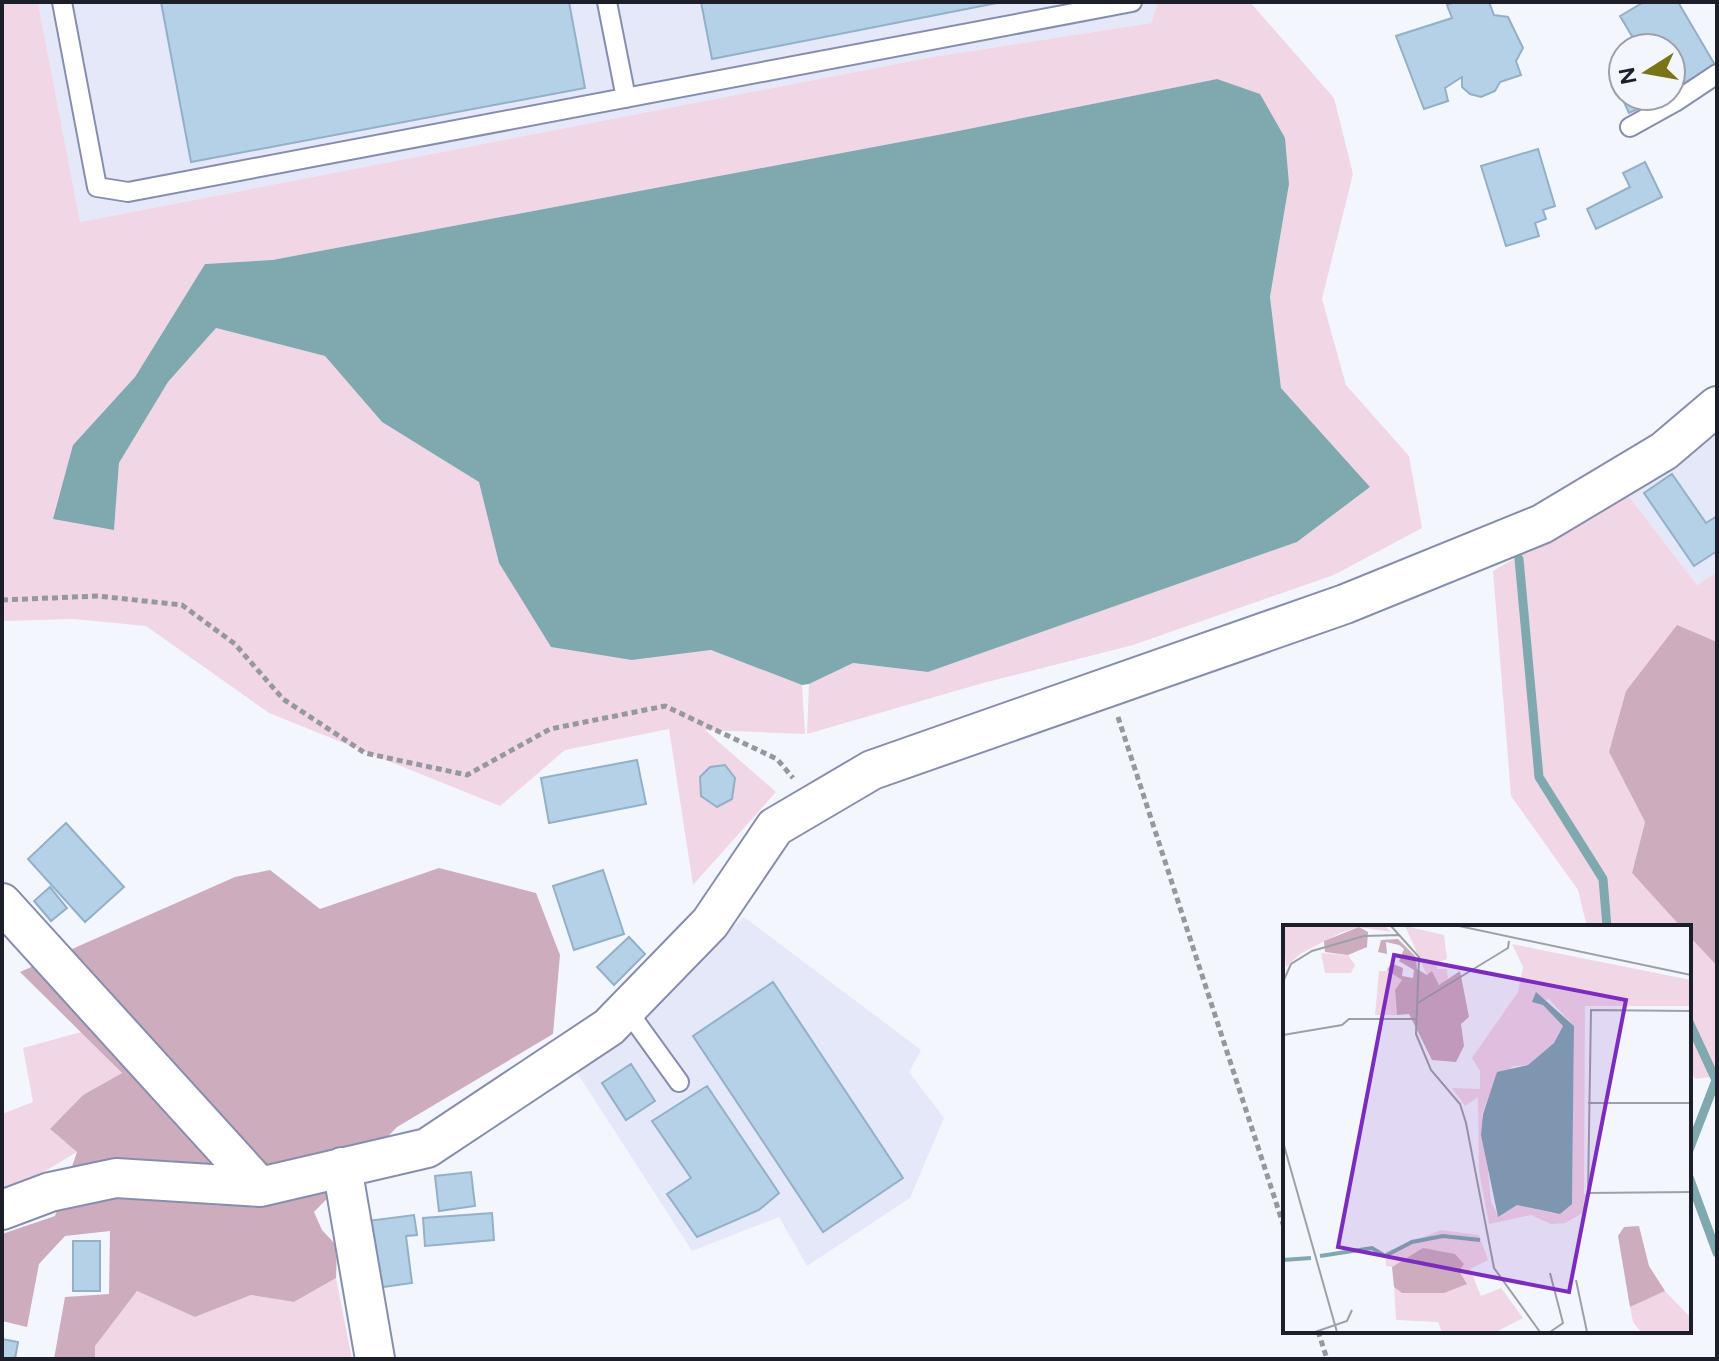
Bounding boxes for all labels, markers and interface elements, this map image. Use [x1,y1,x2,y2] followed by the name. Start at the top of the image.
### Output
[1607,32,1687,112] north arrow
[1613,65,1643,87] text: N
[1283,925,1691,1333] inset map

